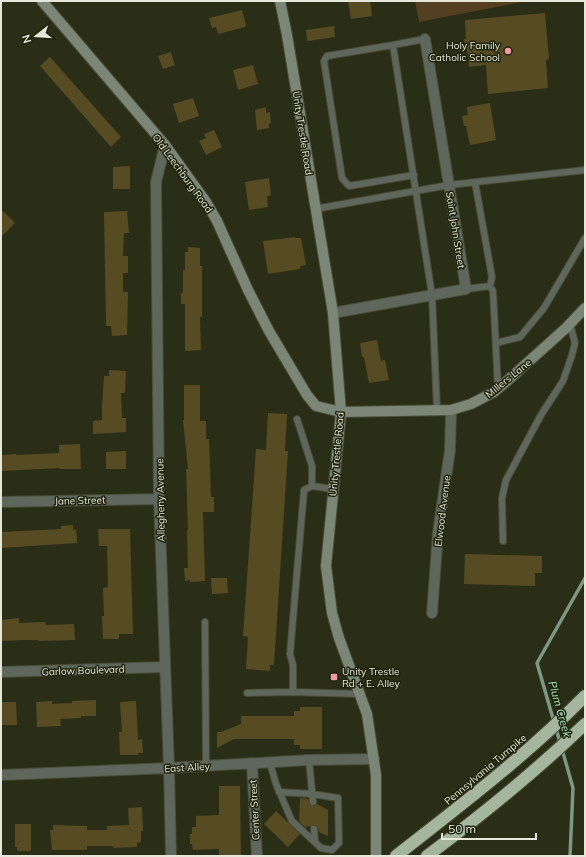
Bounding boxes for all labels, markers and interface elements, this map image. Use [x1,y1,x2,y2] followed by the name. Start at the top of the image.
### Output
[16,16,56,56] north arrow
[19,33,34,45] text: N
[429,39,501,64] place label: Holy Family Catholic School
[503,46,513,56] marker: Holy Family Catholic School
[289,90,316,176] street label: Unity Trestle Road
[150,131,216,215] street label: Old Leechburg Road
[443,191,468,270] street label: Saint John Street
[483,356,534,401] street label: Millers Lane
[326,411,347,497] street label: Unity Trestle Road
[153,458,168,542] street label: Allegheny Avenue
[432,475,453,547] street label: Elwood Avenue
[54,494,106,507] street label: Jane Street
[41,663,125,678] street label: Garlow Boulevard
[342,665,400,690] place label: Unity Trestle Rd + E. Alley
[329,672,339,682] marker: Unity Trestle Rd + E. Alley
[545,679,575,739] water label: Plum Creek
[442,731,529,808] street label: Pennsylvania Turnpike
[164,760,211,775] street label: East Alley
[246,779,263,841] street label: Center Street
[442,815,536,841] scale bar
[448,821,476,836] text: 50 m

